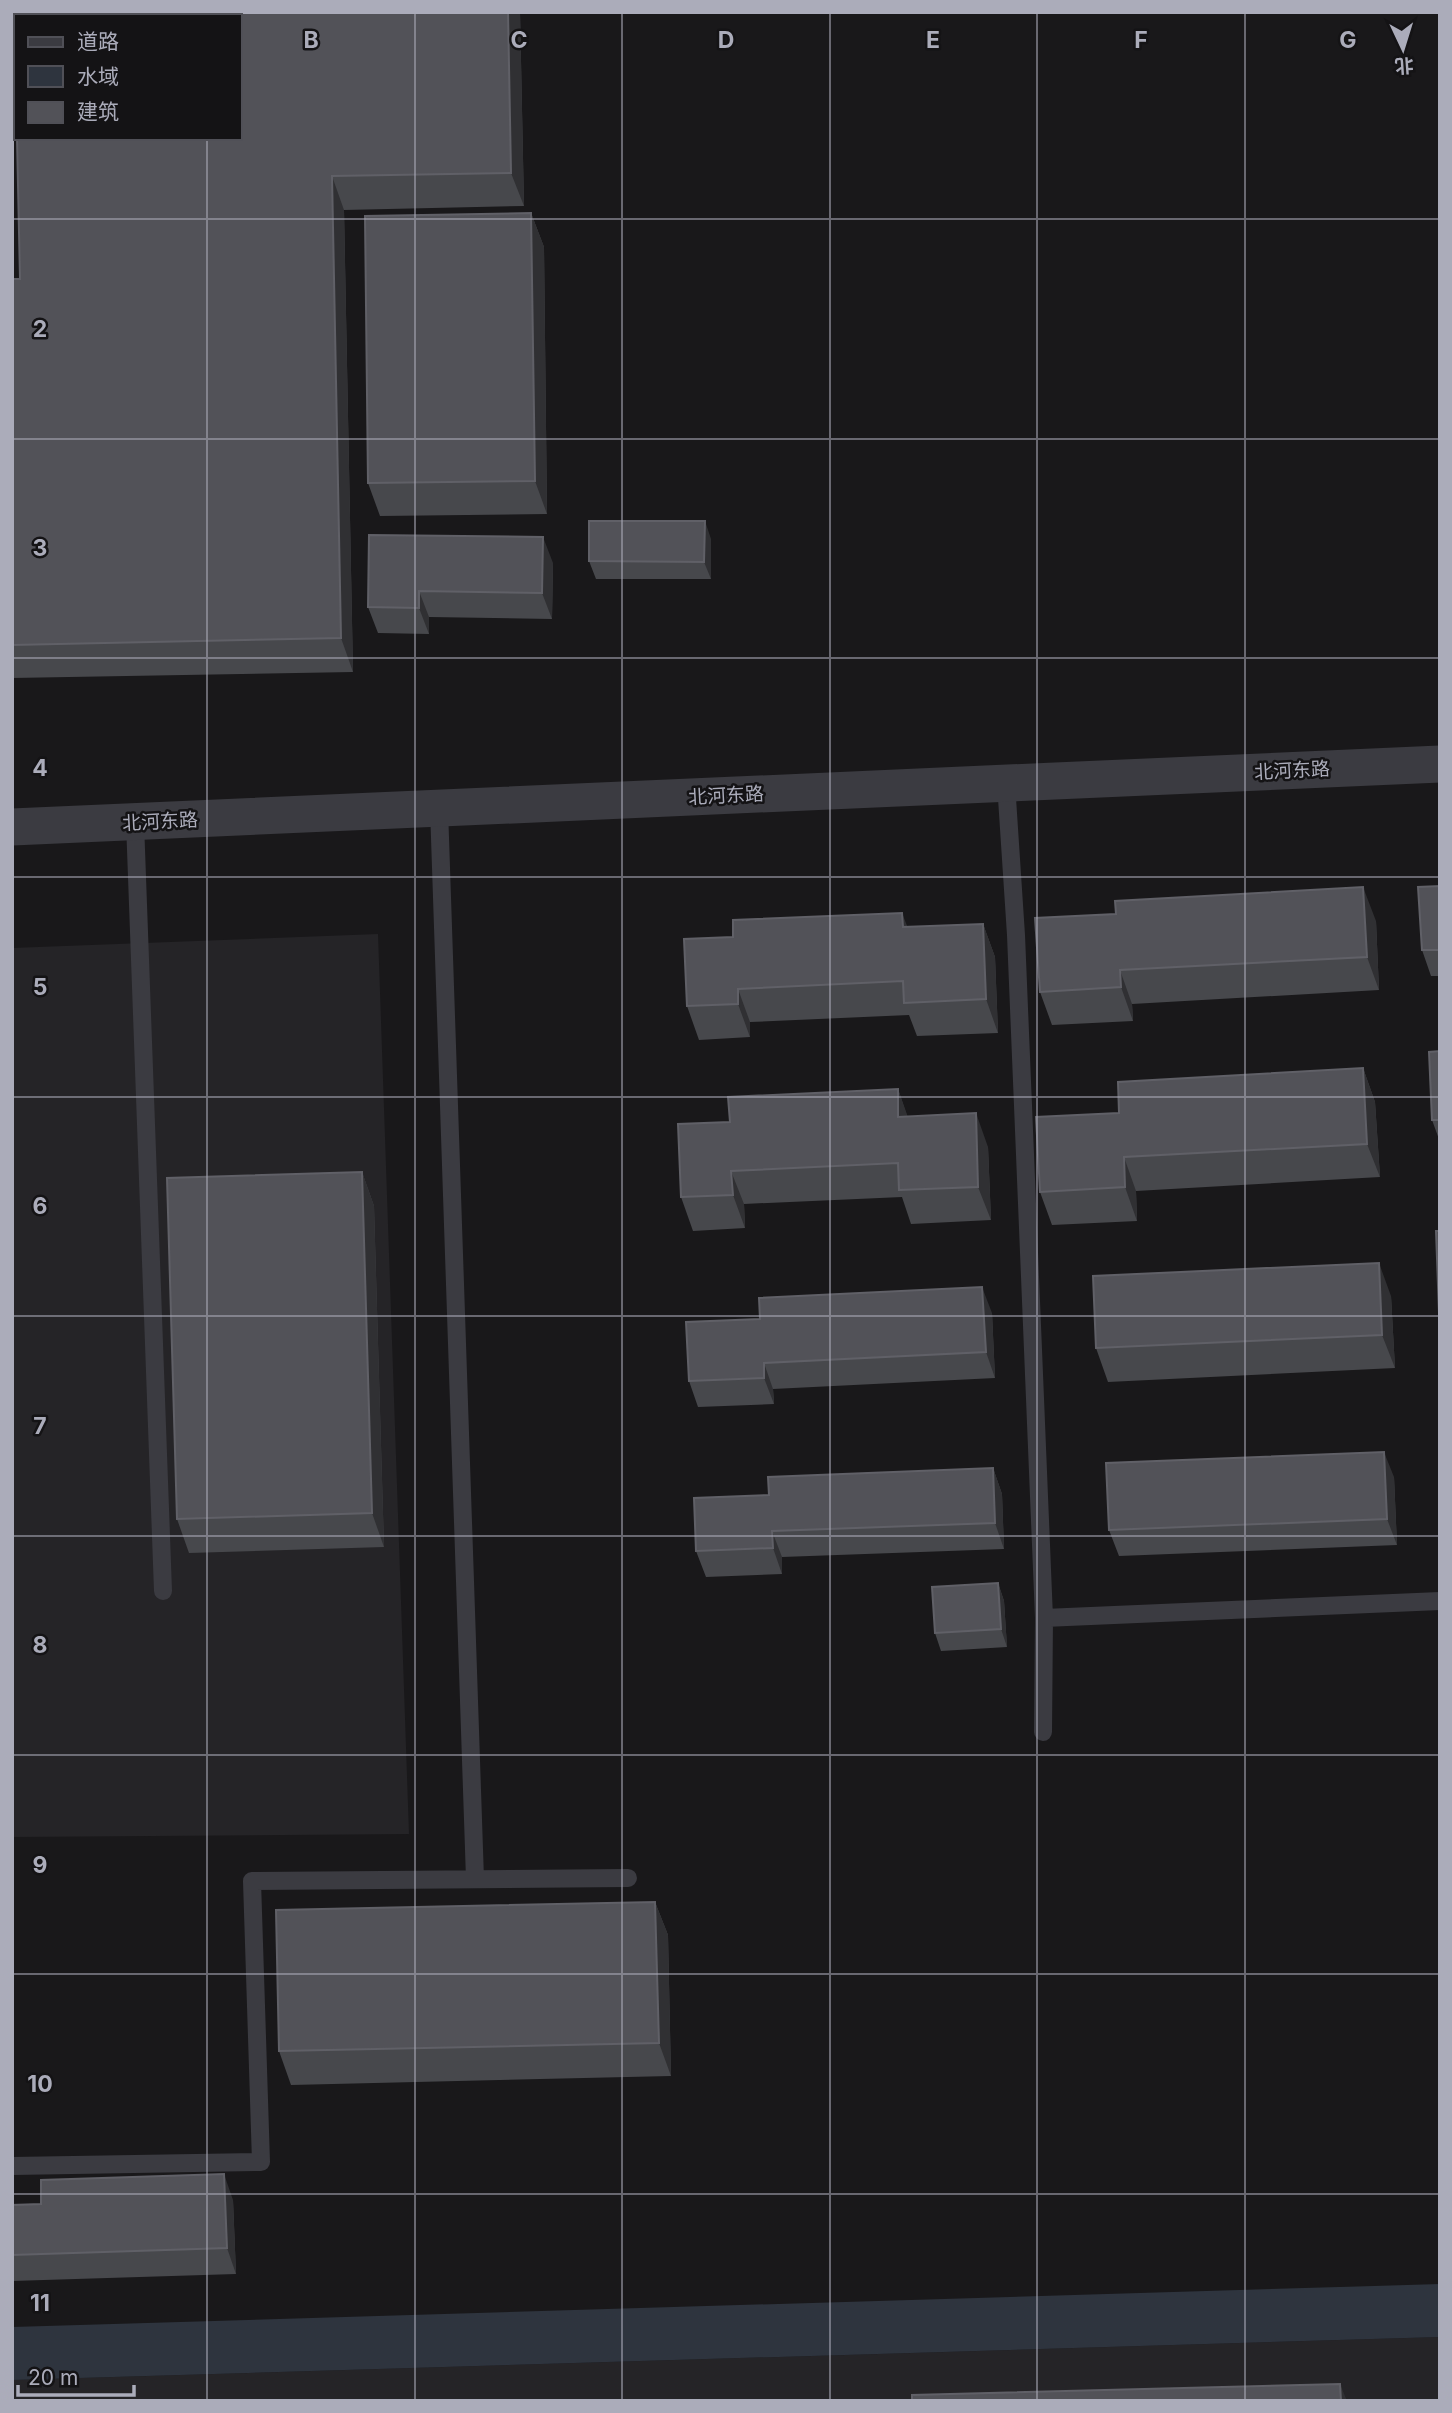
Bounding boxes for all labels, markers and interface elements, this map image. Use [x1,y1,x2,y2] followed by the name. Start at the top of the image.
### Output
[14,14,242,140] legend
[1368,14,1438,84] north arrow
[303,26,319,54] text: B
[510,26,528,54] text: C
[718,26,734,54] text: D
[926,26,940,54] text: E
[1134,26,1148,54] text: F
[1339,26,1357,54] text: G
[77,29,119,54] text: 道路
[1394,53,1414,78] text: 北
[77,64,119,89] text: 水域
[77,99,119,124] text: 建筑
[33,315,47,343] text: 2
[33,534,47,562] text: 3
[32,754,48,782] text: 4
[1253,757,1331,784] street label: 北河东路
[687,782,765,809] street label: 北河东路
[121,808,199,835] street label: 北河东路
[33,973,47,1001] text: 5
[33,1192,47,1220] text: 6
[33,1412,47,1440] text: 7
[33,1631,47,1659] text: 8
[33,1851,47,1879] text: 9
[27,2070,53,2098] text: 10
[30,2289,50,2317] text: 11
[18,2354,133,2398] scale bar
[28,2365,78,2390] text: 20 m

